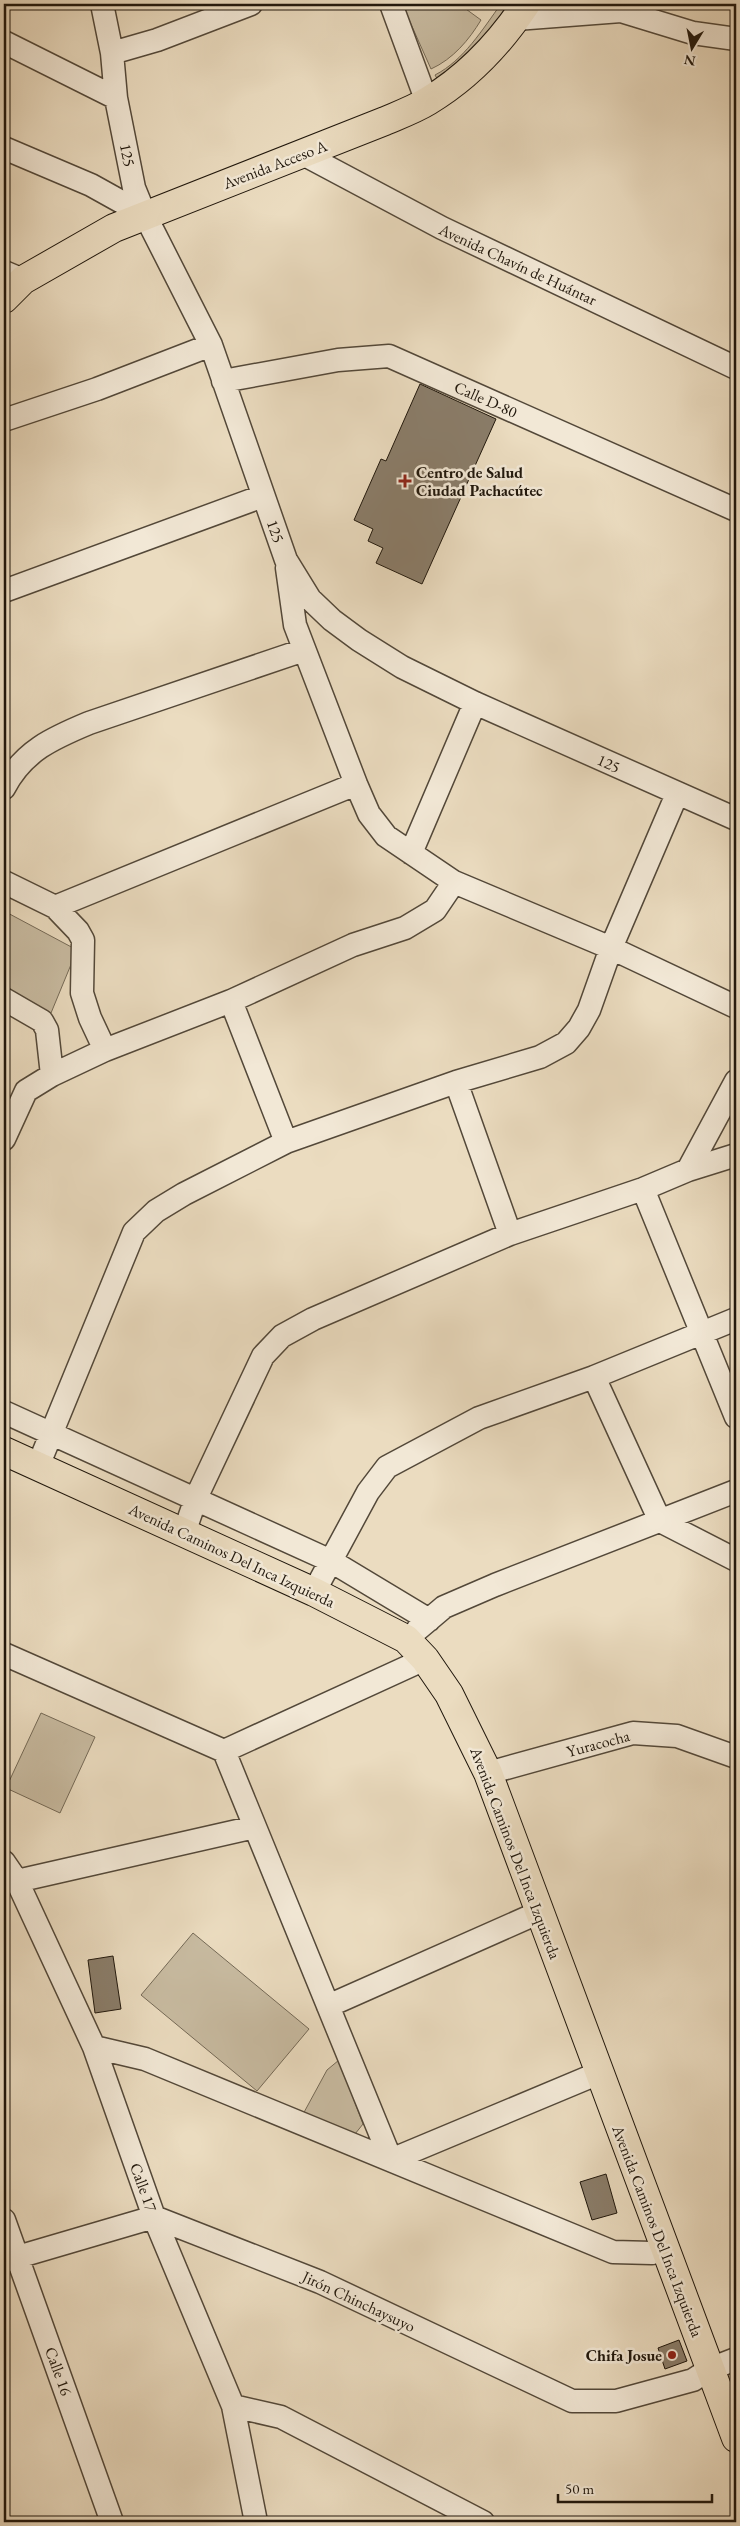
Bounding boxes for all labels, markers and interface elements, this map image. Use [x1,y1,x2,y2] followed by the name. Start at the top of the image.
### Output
[668,22,718,72] north arrow
[682,51,697,71] text: N
[219,135,331,194] street label: Avenida Acceso A
[115,142,140,169] street label: 125
[435,218,601,311] street label: Avenida Chavín de Huántar
[451,376,521,423] street label: Calle D-80
[416,462,543,501] place label: Centro de Salud Ciudad Pachacútec
[398,474,412,488] marker: Centro de Salud Ciudad Pachacútec
[262,517,289,546] street label: 125
[594,749,624,778] street label: 125
[124,1498,339,1613] street label: Avenida Caminos Del Inca Izquierda
[564,1725,633,1762] street label: Yuracocha
[465,1743,566,1963] street label: Avenida Caminos Del Inca Izquierda
[607,2121,708,2341] street label: Avenida Caminos Del Inca Izquierda
[125,2160,162,2215] street label: Calle 17
[297,2265,419,2337] street label: Jirón Chinchaysuyo
[40,2344,77,2399] street label: Calle 16
[586,2345,662,2366] place label: Chifa Josue
[666,2349,678,2361] marker: Chifa Josue
[558,2471,711,2503] scale bar
[565,2479,594,2498] text: 50 m

